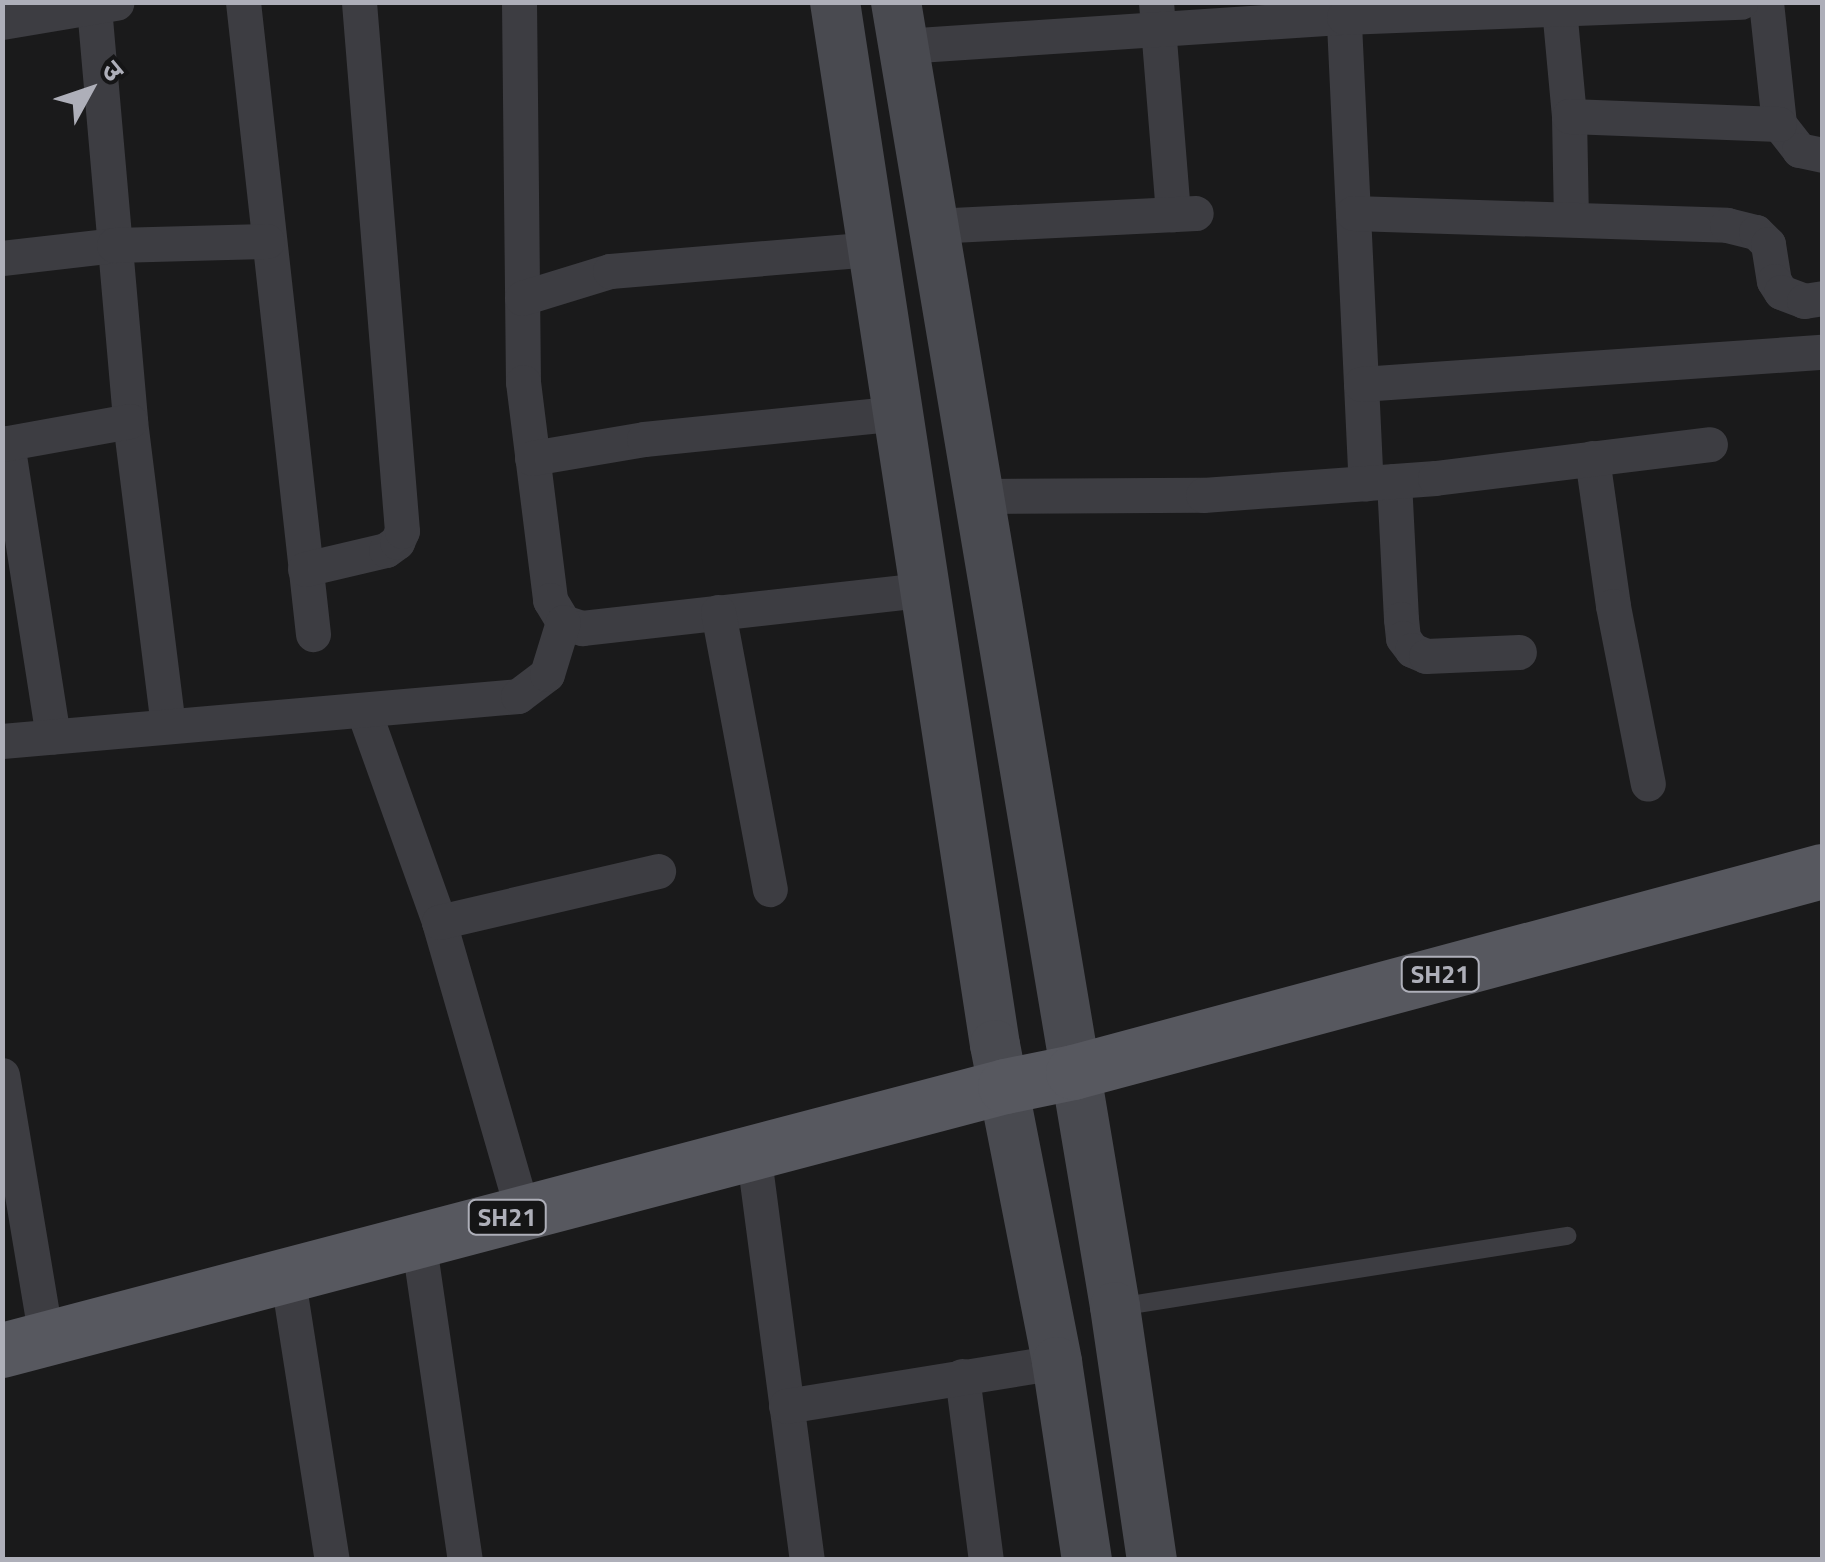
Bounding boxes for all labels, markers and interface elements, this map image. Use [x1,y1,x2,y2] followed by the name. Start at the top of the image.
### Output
[40,40,140,140] north arrow
[92,50,135,90] text: उ
[1400,954,1480,994] road number: SH21
[467,1197,547,1237] road number: SH21

